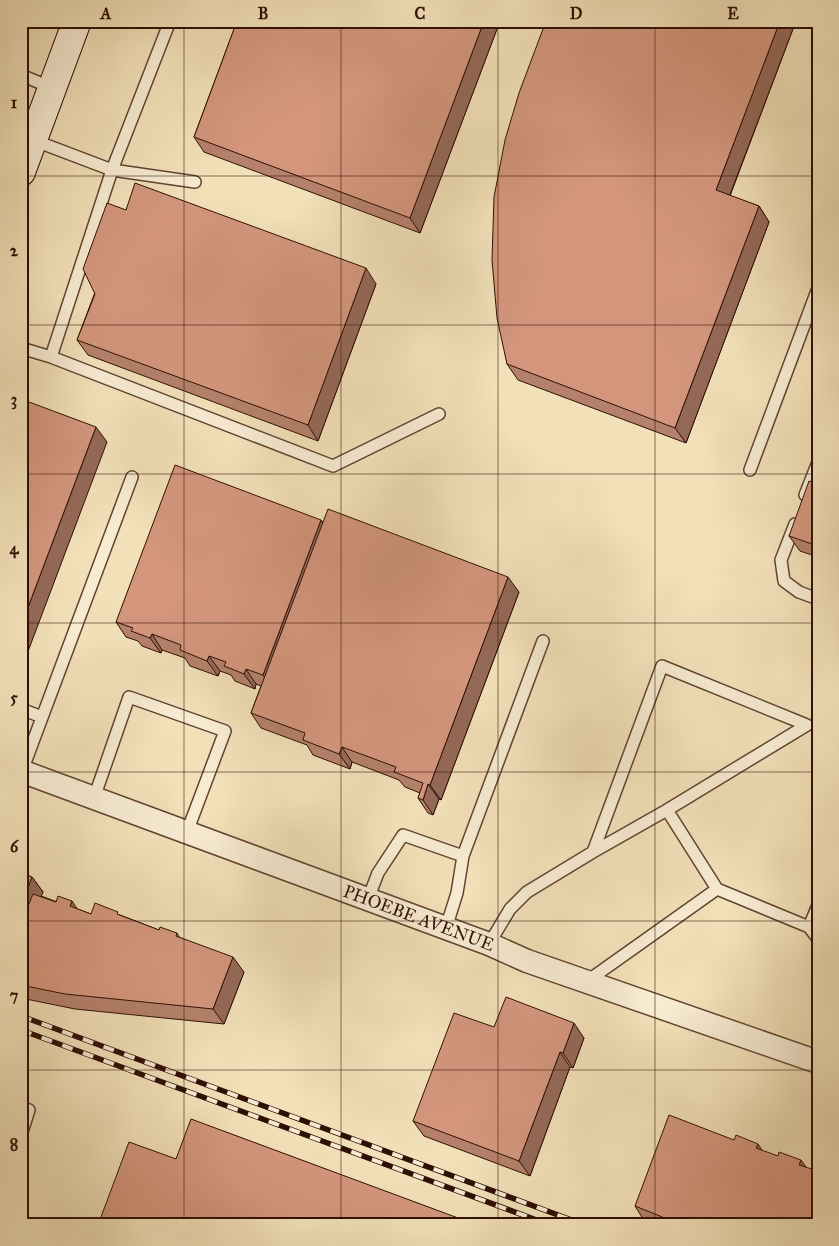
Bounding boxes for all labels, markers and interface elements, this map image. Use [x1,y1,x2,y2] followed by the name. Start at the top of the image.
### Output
[100,4,112,23] text: A
[258,4,268,23] text: B
[415,4,426,23] text: C
[570,4,583,23] text: D
[727,4,739,23] text: E
[11,93,18,112] text: 1
[10,241,19,260] text: 2
[11,390,17,410] text: 3
[10,539,20,559] text: 4
[10,688,18,707] text: 5
[10,837,19,856] text: 6
[340,880,497,956] street label: PHOEBE AVENUE
[10,986,19,1005] text: 7
[10,1135,18,1154] text: 8

